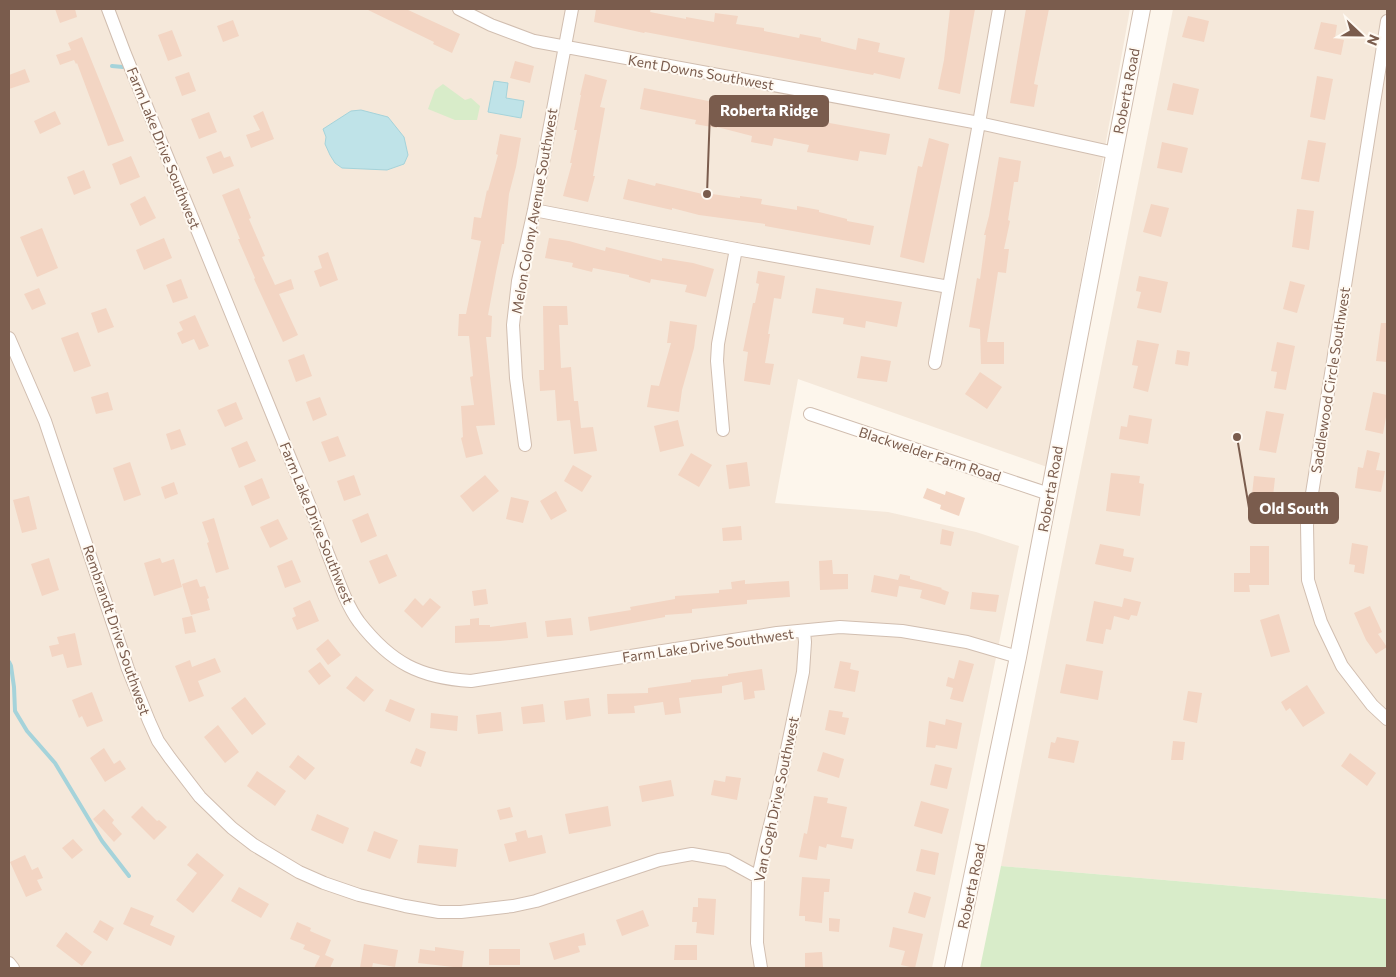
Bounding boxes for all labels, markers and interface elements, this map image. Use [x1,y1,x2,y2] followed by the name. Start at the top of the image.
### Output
[1336,10,1386,60] north arrow
[1364,32,1383,48] text: N
[1109,47,1143,135] street label: Roberta Road
[627,51,776,93] street label: Kent Downs Southwest
[124,65,204,232] street label: Farm Lake Drive Southwest
[710,96,828,126] callout: Roberta Ridge
[720,101,818,119] text: Roberta Ridge
[507,106,561,315] street label: Melon Colony Avenue Southwest
[1307,285,1353,474] street label: Saddlewood Circle Southwest
[857,423,1003,485] street label: Blackwelder Farm Road
[277,440,357,607] street label: Farm Lake Drive Southwest
[1034,445,1066,533] street label: Roberta Road
[1249,493,1338,523] callout: Old South
[1259,499,1329,517] text: Old South
[80,543,154,718] street label: Rembrandt Drive Southwest
[621,624,795,665] street label: Farm Lake Drive Southwest
[750,714,802,883] street label: Van Gogh Drive Southwest
[954,842,988,930] street label: Roberta Road

